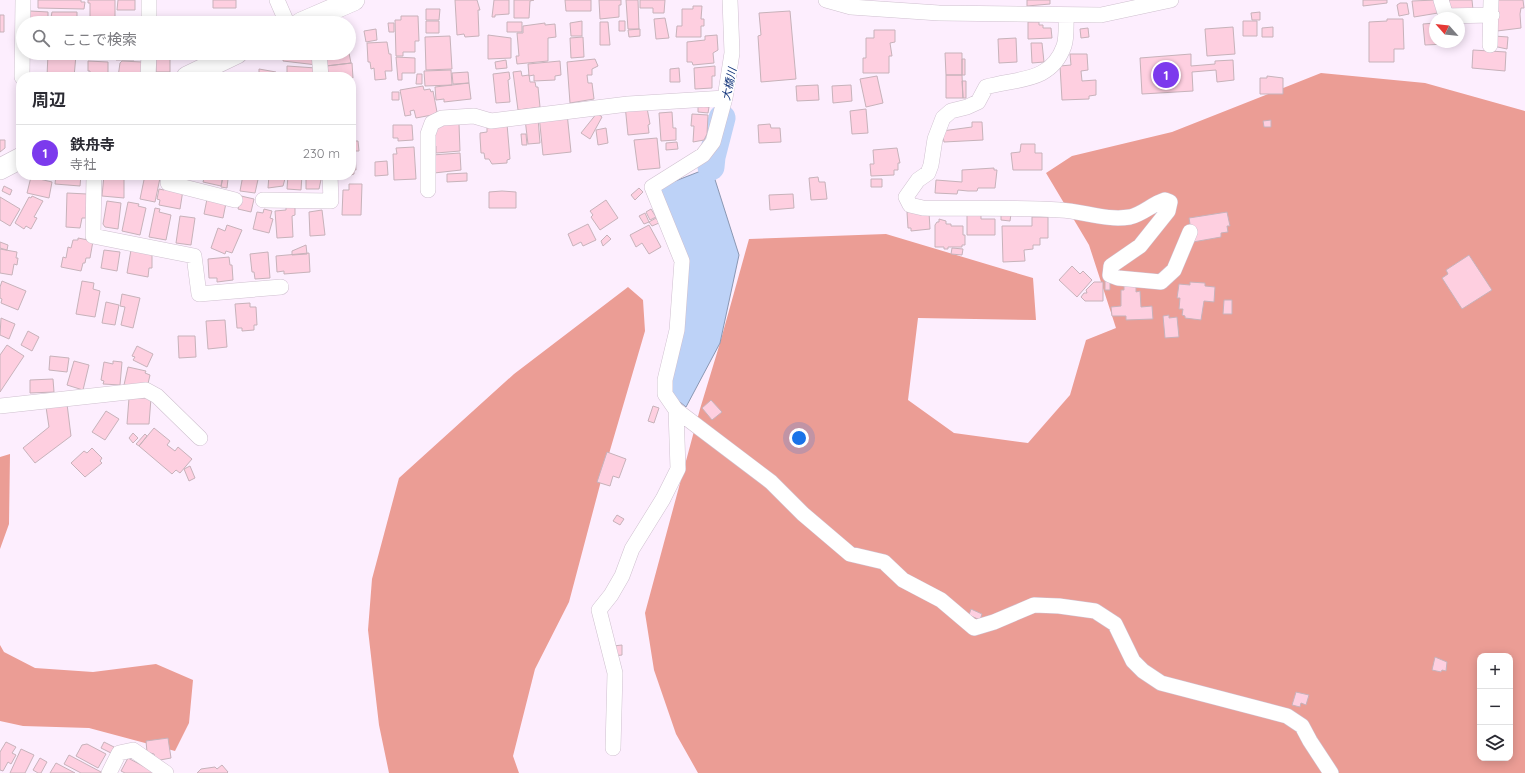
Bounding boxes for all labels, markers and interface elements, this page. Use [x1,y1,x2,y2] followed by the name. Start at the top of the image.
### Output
[1429,12,1465,48] north arrow
[16,16,356,60] search box
[30,27,52,49] icon: search
[62,30,137,49] text: ここで検索
[1153,60,1179,90] pin: 1
[719,65,739,102] water label: 大橋川
[32,89,66,110] text: 周辺
[70,135,115,154] text: 鉄舟寺
[42,145,48,161] text: 1
[303,145,340,161] text: 230 m
[70,156,96,172] text: 寺社
[789,428,809,448] your location
[1477,653,1513,761] map controls
[1477,653,1513,689] button: +
[1477,689,1513,725] button: −
[1477,725,1513,761] button: layers

